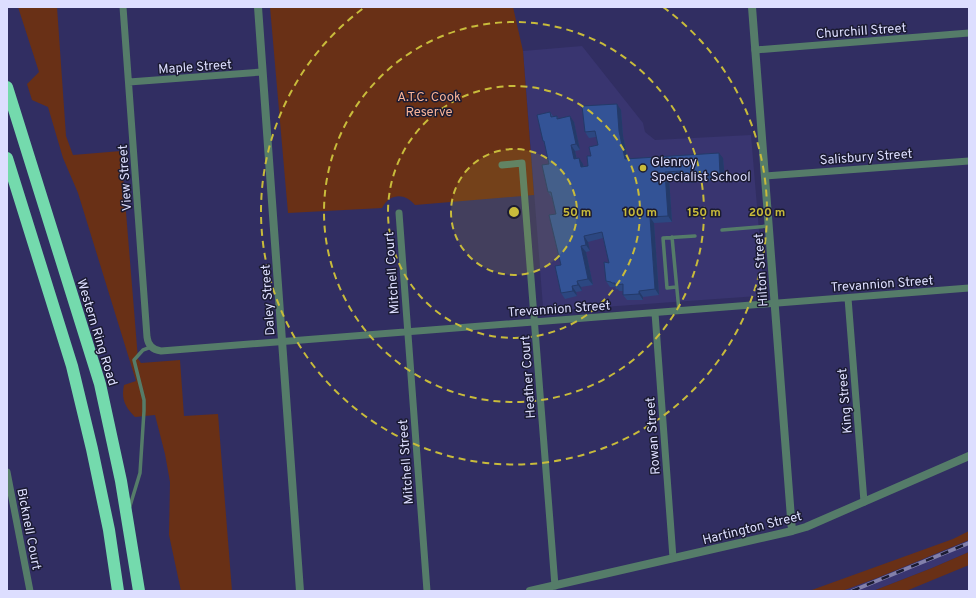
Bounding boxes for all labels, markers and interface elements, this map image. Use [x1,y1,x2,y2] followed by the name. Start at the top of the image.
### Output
[815,21,907,43] street label: Churchill Street
[158,57,233,79] street label: Maple Street
[397,90,461,121] park label: A.T.C. Cook Reserve
[116,144,136,212] street label: View Street
[819,147,913,169] street label: Salisbury Street
[651,155,751,186] place label: Glenroy Specialist School
[638,163,648,173] marker: Glenroy Specialist School
[507,205,521,219] centre of rings
[563,205,591,221] text: 50 m
[623,205,657,221] text: 100 m
[687,205,721,221] text: 150 m
[749,205,785,221] text: 200 m
[382,231,404,315] street label: Mitchell Court
[751,232,773,307] street label: Hilton Street
[259,264,279,336] street label: Daley Street
[830,273,934,297] street label: Trevannion Street
[72,277,120,388] street label: Western Ring Road
[507,298,611,322] street label: Trevannion Street
[518,335,540,419] street label: Heather Court
[835,367,857,434] street label: King Street
[643,396,665,475] street label: Rowan Street
[396,419,418,505] street label: Mitchell Street
[12,487,44,572] street label: Bicknell Court
[701,509,804,549] street label: Hartington Street

